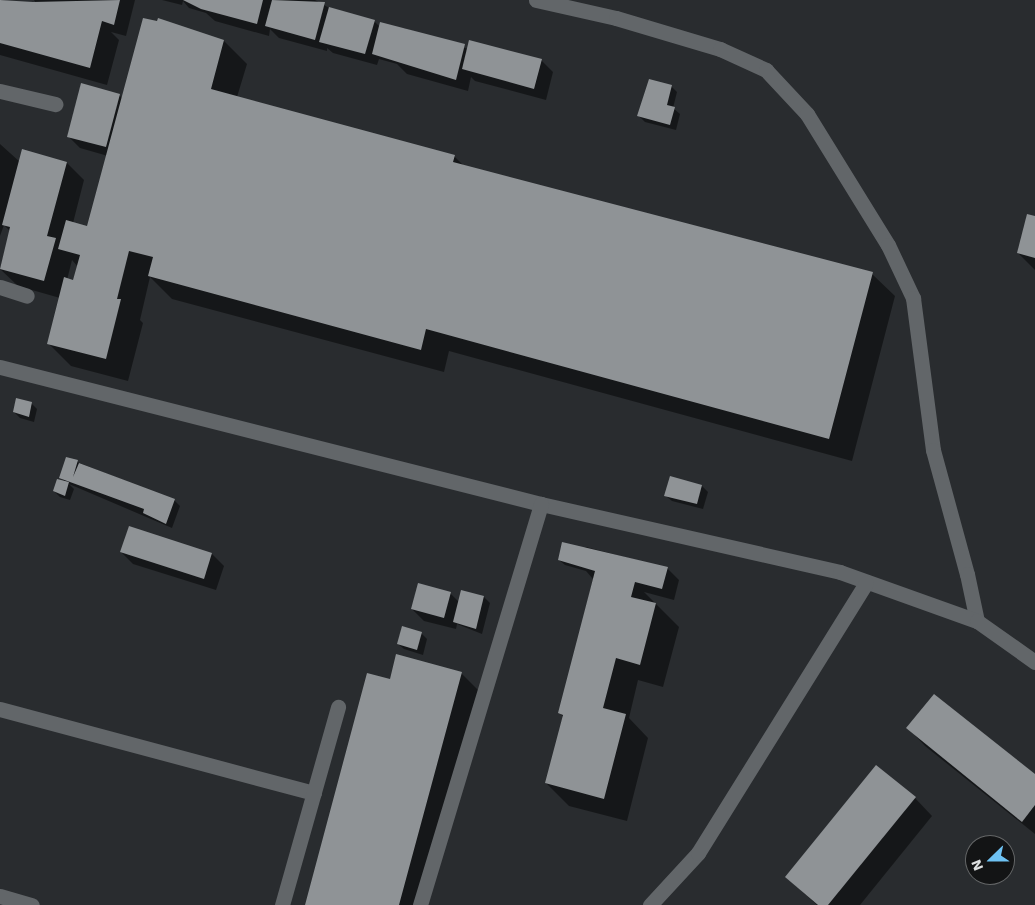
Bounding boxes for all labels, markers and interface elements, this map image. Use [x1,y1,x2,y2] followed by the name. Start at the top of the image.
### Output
[965,835,1015,885] north arrow
[968,857,986,873] text: N

